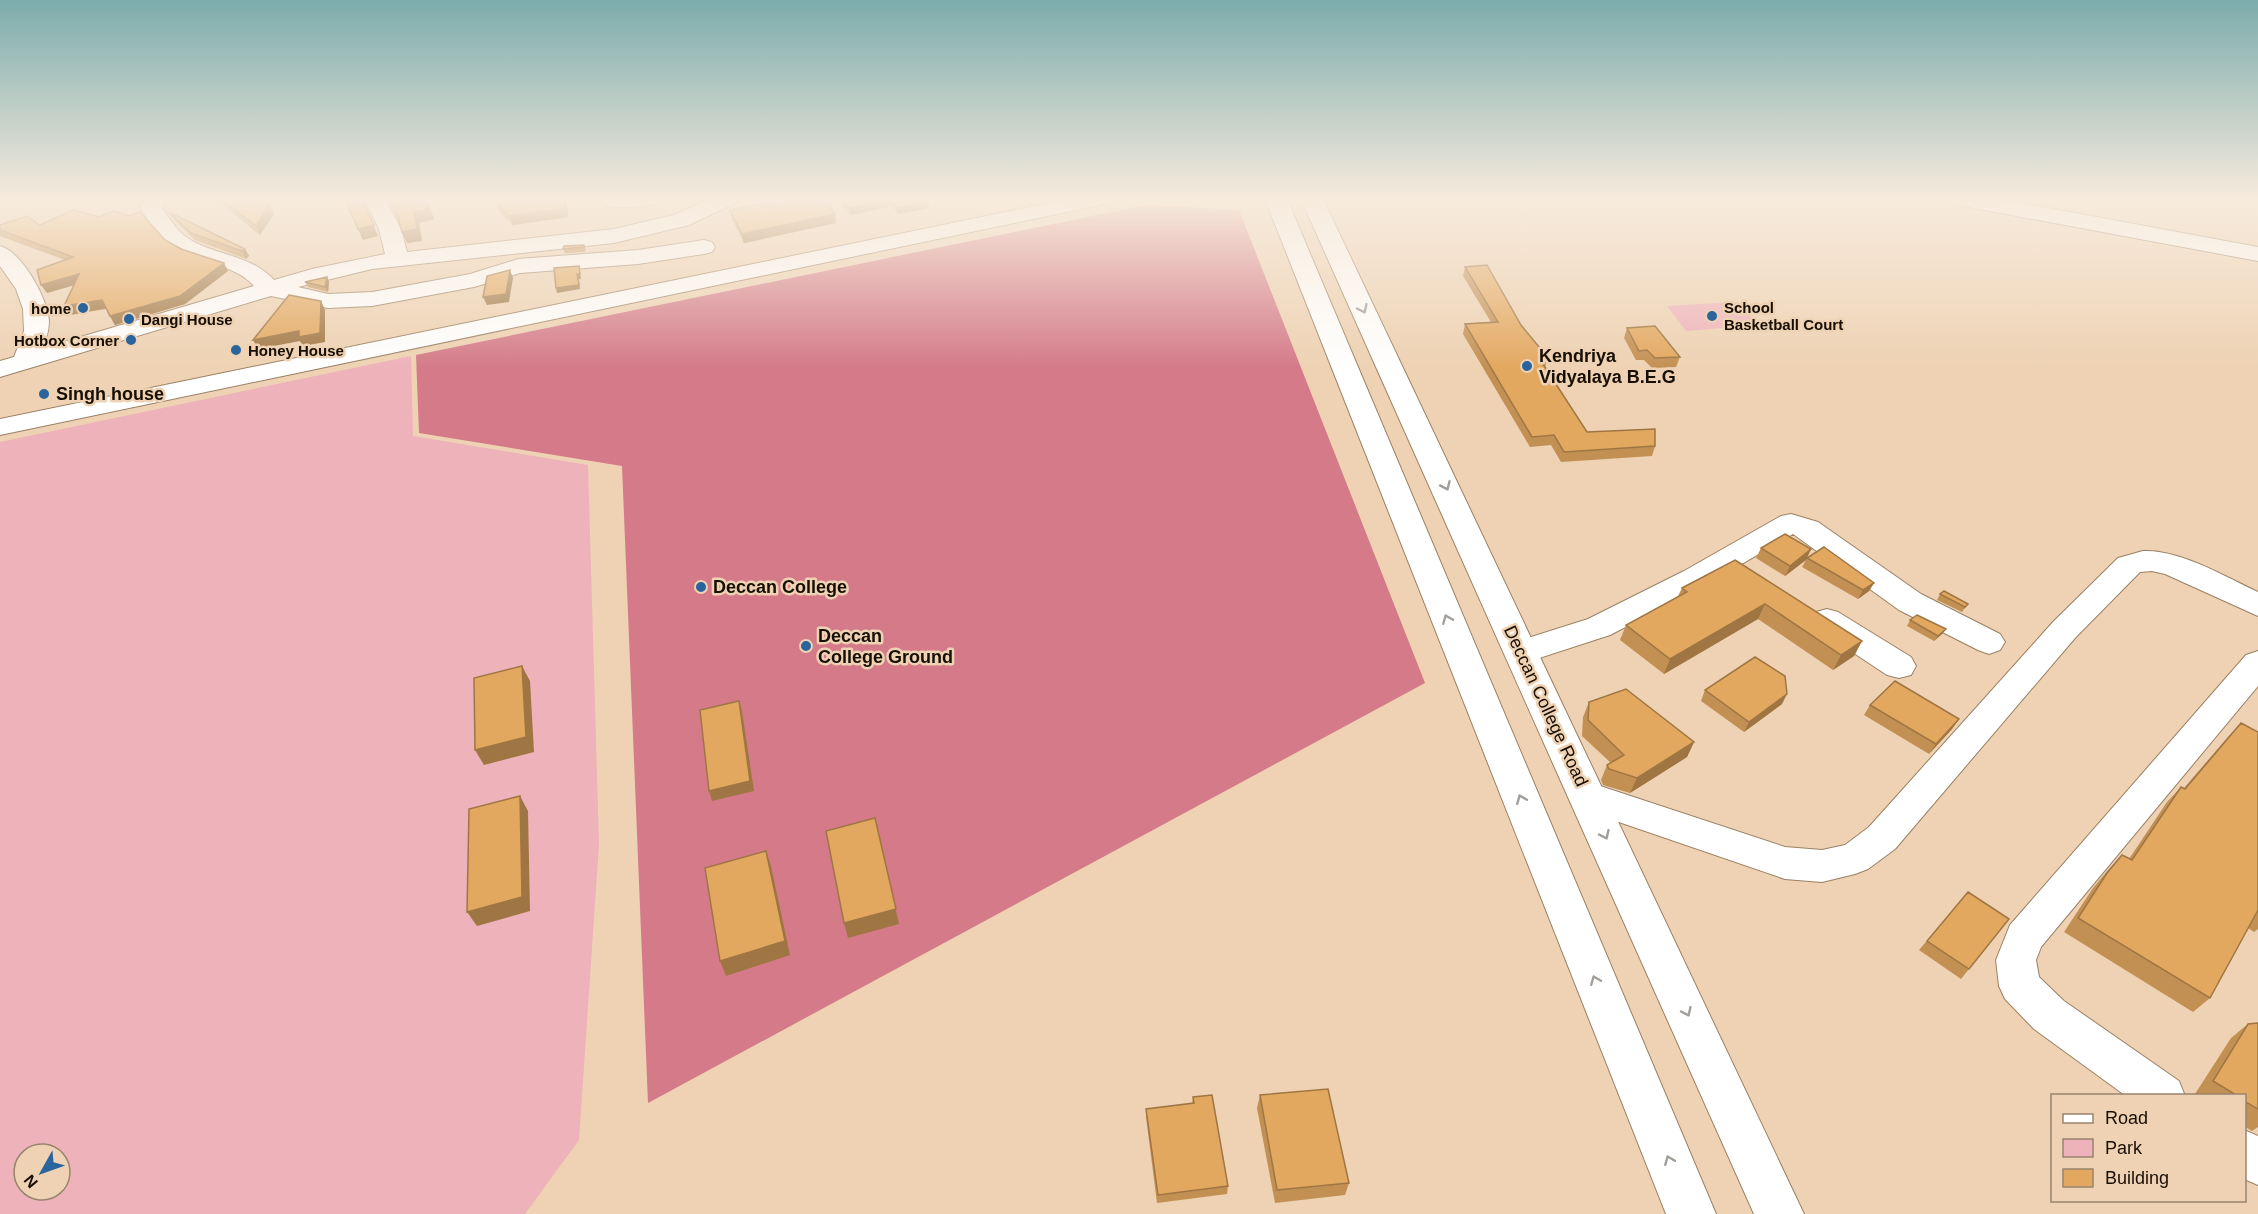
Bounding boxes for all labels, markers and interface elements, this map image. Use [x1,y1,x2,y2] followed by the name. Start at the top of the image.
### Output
[1724,299,1843,333] place label: School Basketball Court
[31,300,71,317] place label: home
[76,301,90,315] marker: home
[1356,303,1368,314] one-way arrow
[1705,309,1719,323] marker: School Basketball Court
[141,311,233,328] place label: Dangi House
[122,312,136,326] marker: Dangi House
[14,332,119,349] place label: Hotbox Corner
[124,333,138,347] marker: Hotbox Corner
[248,342,344,359] place label: Honey House
[229,343,243,357] marker: Honey House
[1539,346,1676,387] place label: Kendriya Vidyalaya B.E.G
[1520,359,1534,373] marker: Kendriya Vidyalaya B.E.G
[56,384,164,404] place label: Singh house
[37,387,51,401] marker: Singh house
[1438,479,1450,490] one-way arrow
[713,577,847,597] place label: Deccan College
[694,580,708,594] marker: Deccan College
[1442,614,1454,625] one-way arrow
[1500,622,1592,790] street label: Deccan College Road
[818,626,953,667] place label: Deccan College Ground
[799,639,813,653] marker: Deccan College Ground
[1516,794,1528,805] one-way arrow
[1598,829,1610,840] one-way arrow
[1590,975,1602,986] one-way arrow
[1679,1006,1691,1017] one-way arrow
[2051,1094,2246,1202] legend
[2105,1108,2148,1128] text: Road
[2105,1138,2143,1158] text: Park
[12,1142,72,1202] north arrow
[1664,1155,1676,1166] one-way arrow
[2105,1168,2169,1188] text: Building
[21,1171,41,1191] text: N

